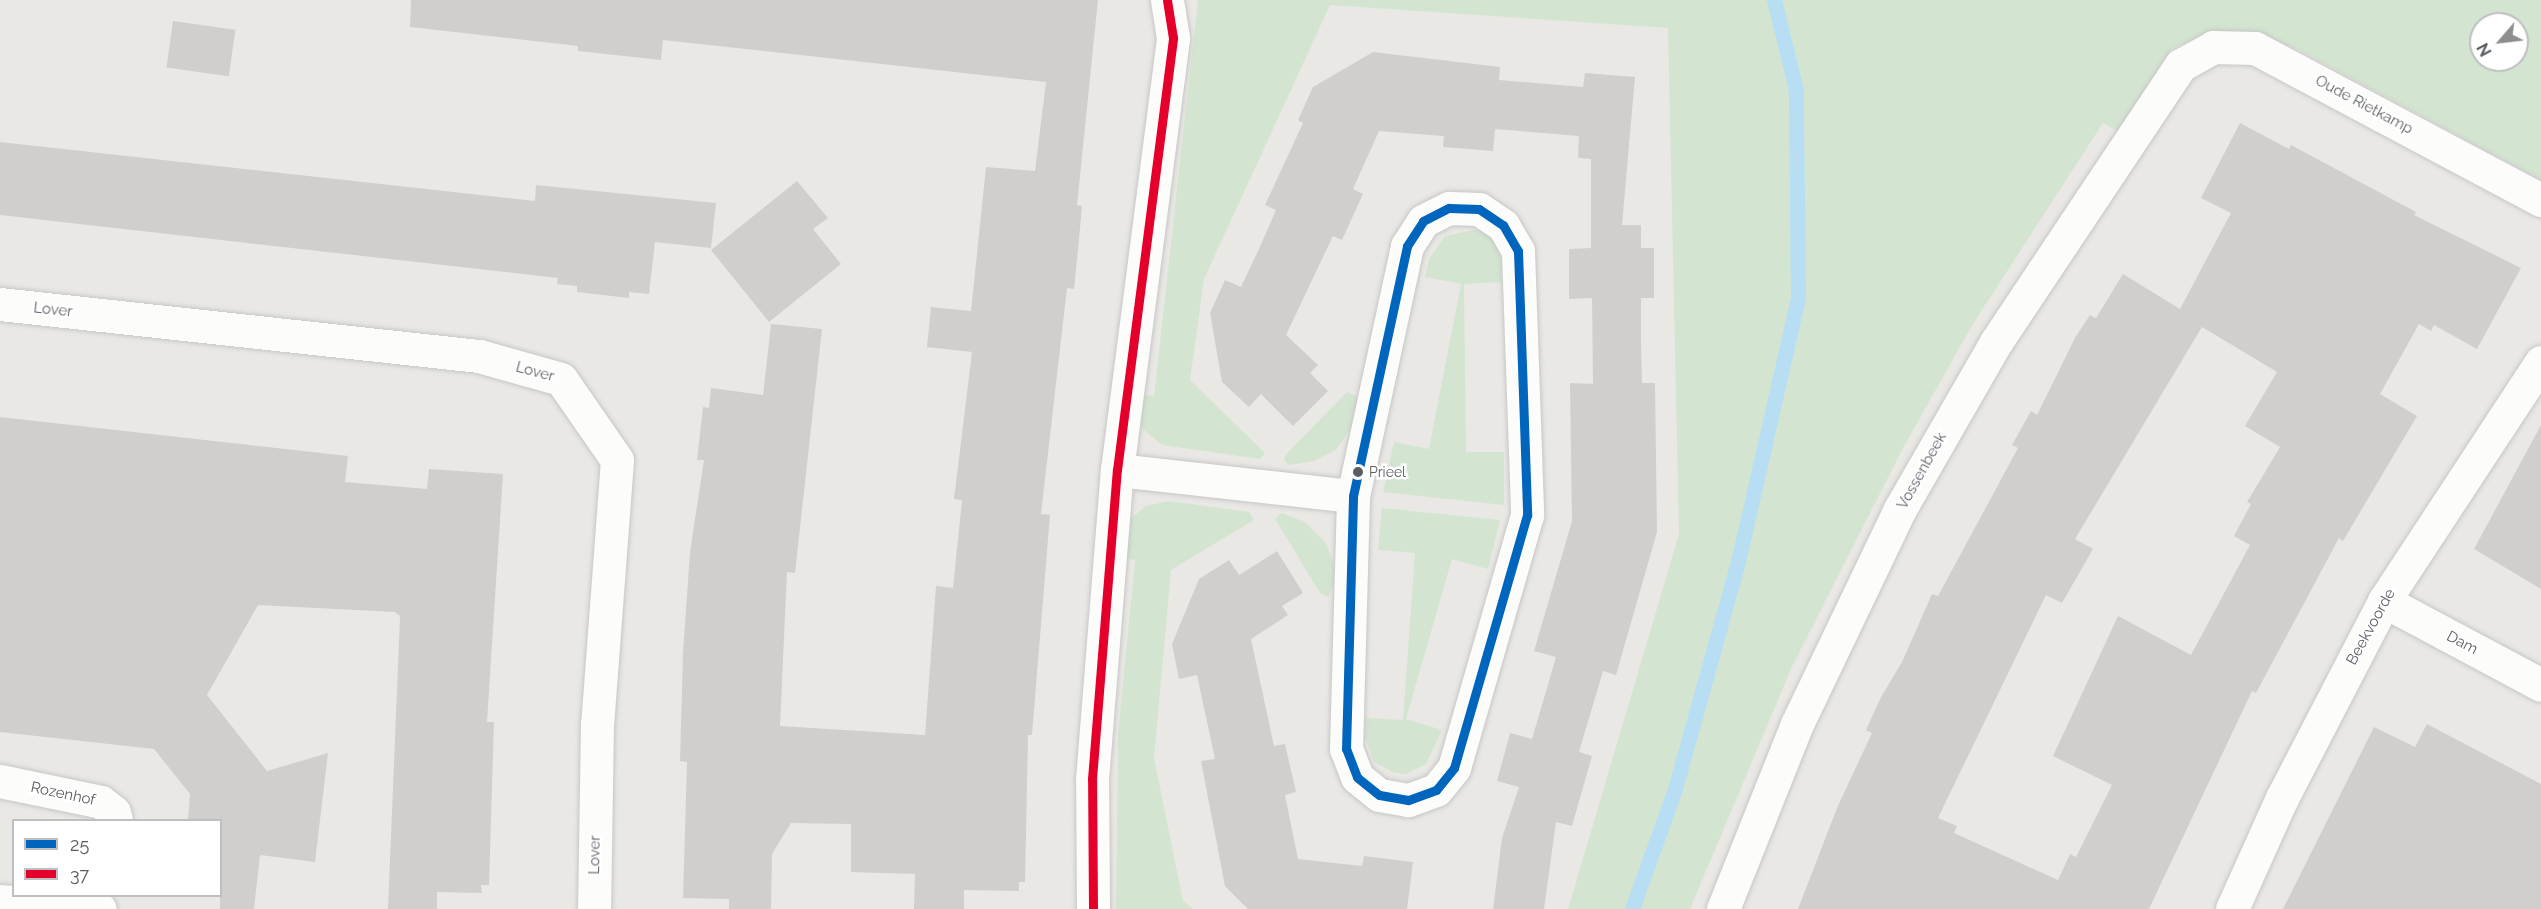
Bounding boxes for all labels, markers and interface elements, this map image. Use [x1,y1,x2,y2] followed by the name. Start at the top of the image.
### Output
[2469,12,2529,72] north arrow
[2473,40,2496,60] text: N
[2312,72,2416,138] street label: Oude Rietkamp
[33,299,73,321] street label: Lover
[514,358,556,386] street label: Lover
[1894,429,1950,513] street label: Vossenbeek
[1369,464,1406,480] place label: Prieel
[1352,466,1364,478] marker: Prieel
[2343,586,2399,668] street label: Beekvoorde
[2443,627,2481,659] street label: Dam
[29,778,97,810] street label: Rozenhof
[12,819,222,897] legend
[70,834,89,855] text: 25
[586,835,604,875] street label: Lover
[70,864,89,885] text: 37

